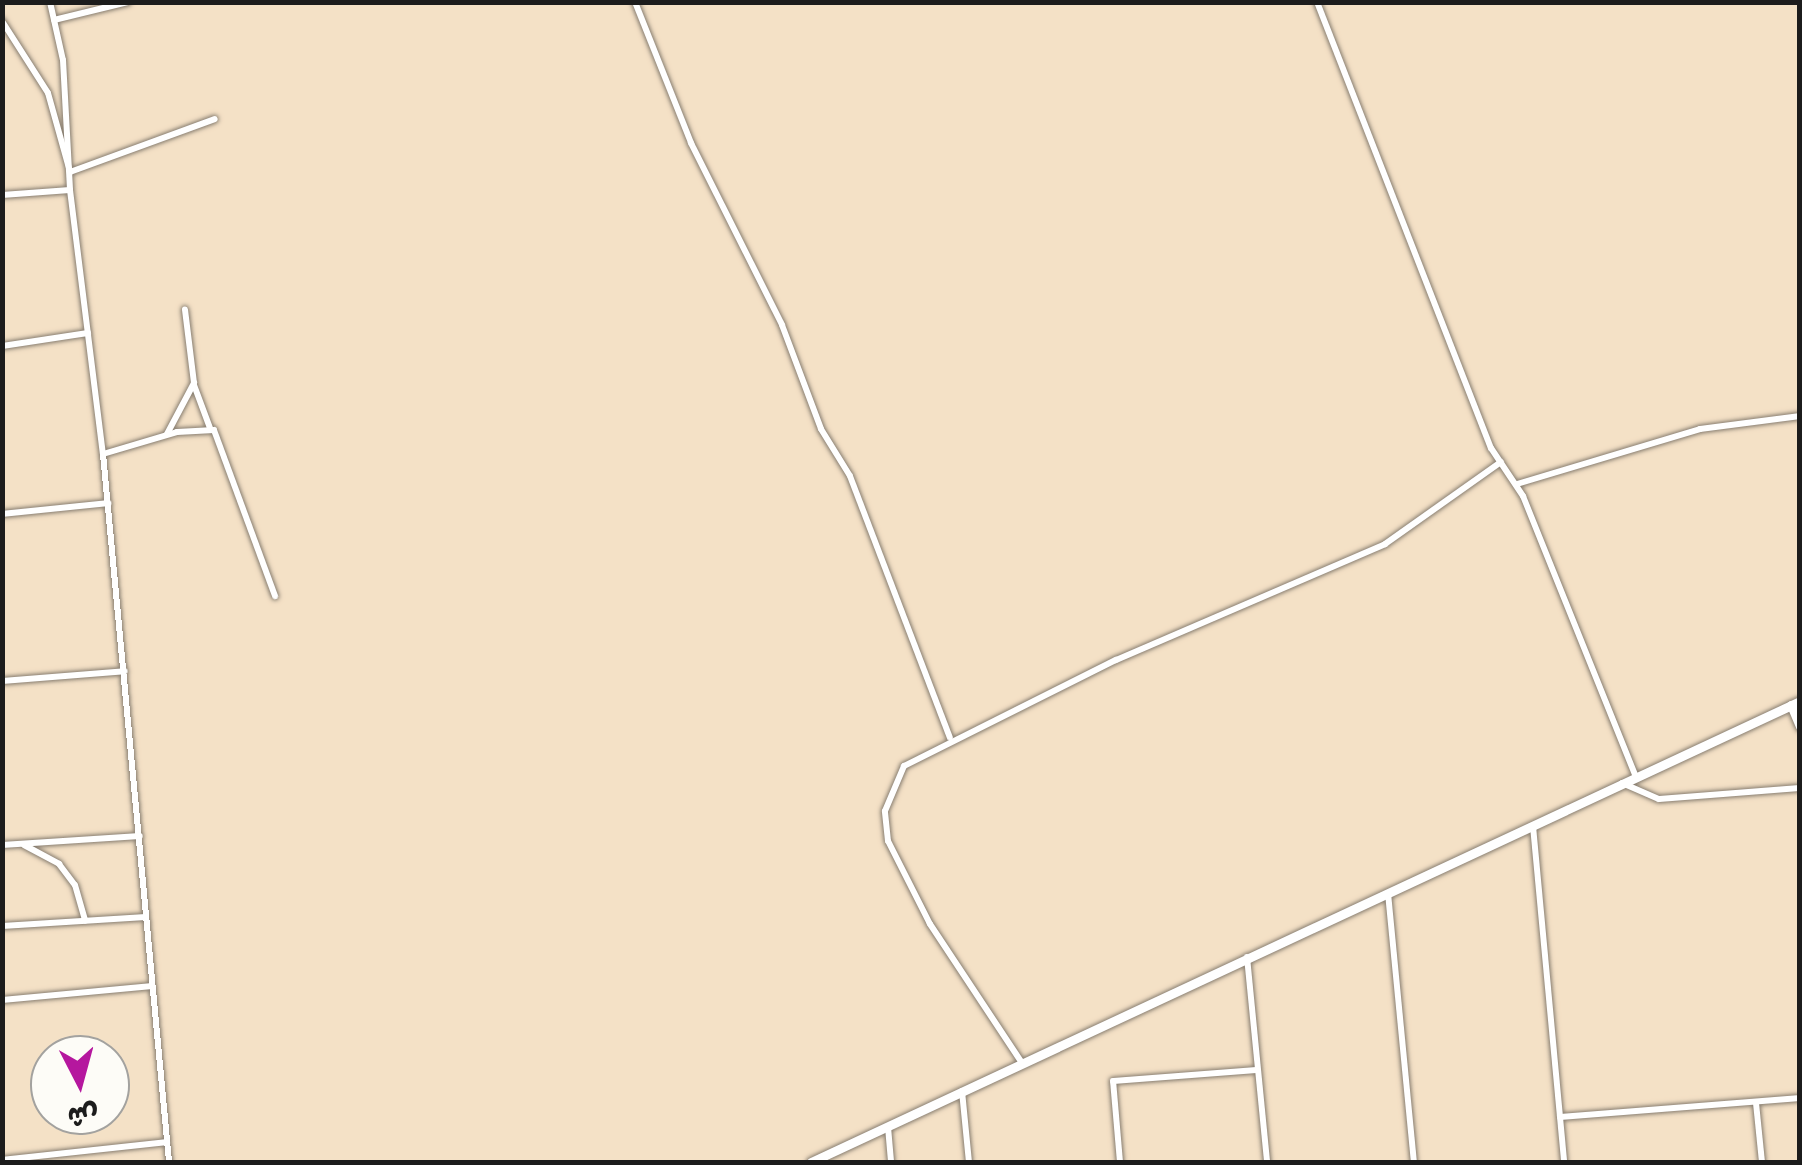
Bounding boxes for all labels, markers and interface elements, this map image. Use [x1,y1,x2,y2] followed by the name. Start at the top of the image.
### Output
[30,1035,130,1135] north arrow
[66,1091,100,1135] text: ش

